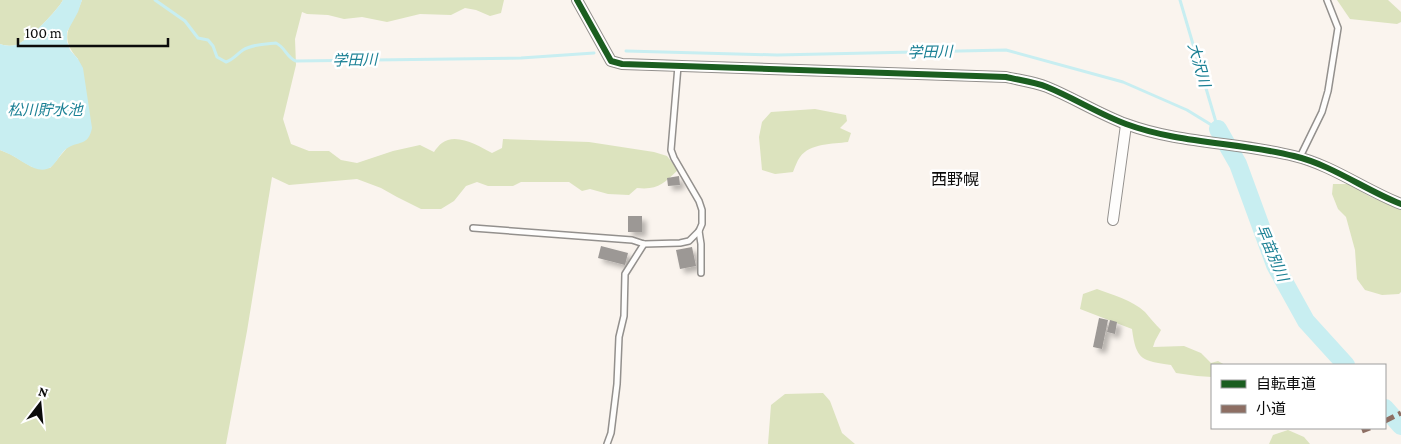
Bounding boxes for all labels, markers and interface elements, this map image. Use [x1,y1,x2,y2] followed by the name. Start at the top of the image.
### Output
[18,15,168,47] scale bar
[25,25,62,41] text: 100 m
[1185,41,1213,91] water label: 大沢川
[907,44,955,60] water label: 学田川
[332,52,380,68] water label: 学田川
[7,102,84,118] water label: 松川貯水池
[931,171,979,188] district label: 西野幌
[1253,222,1292,286] water label: 早苗別川
[1211,364,1386,429] legend
[1256,376,1316,392] text: 自転車道
[15,379,65,429] north arrow
[37,382,51,401] text: N
[1256,401,1286,417] text: 小道

